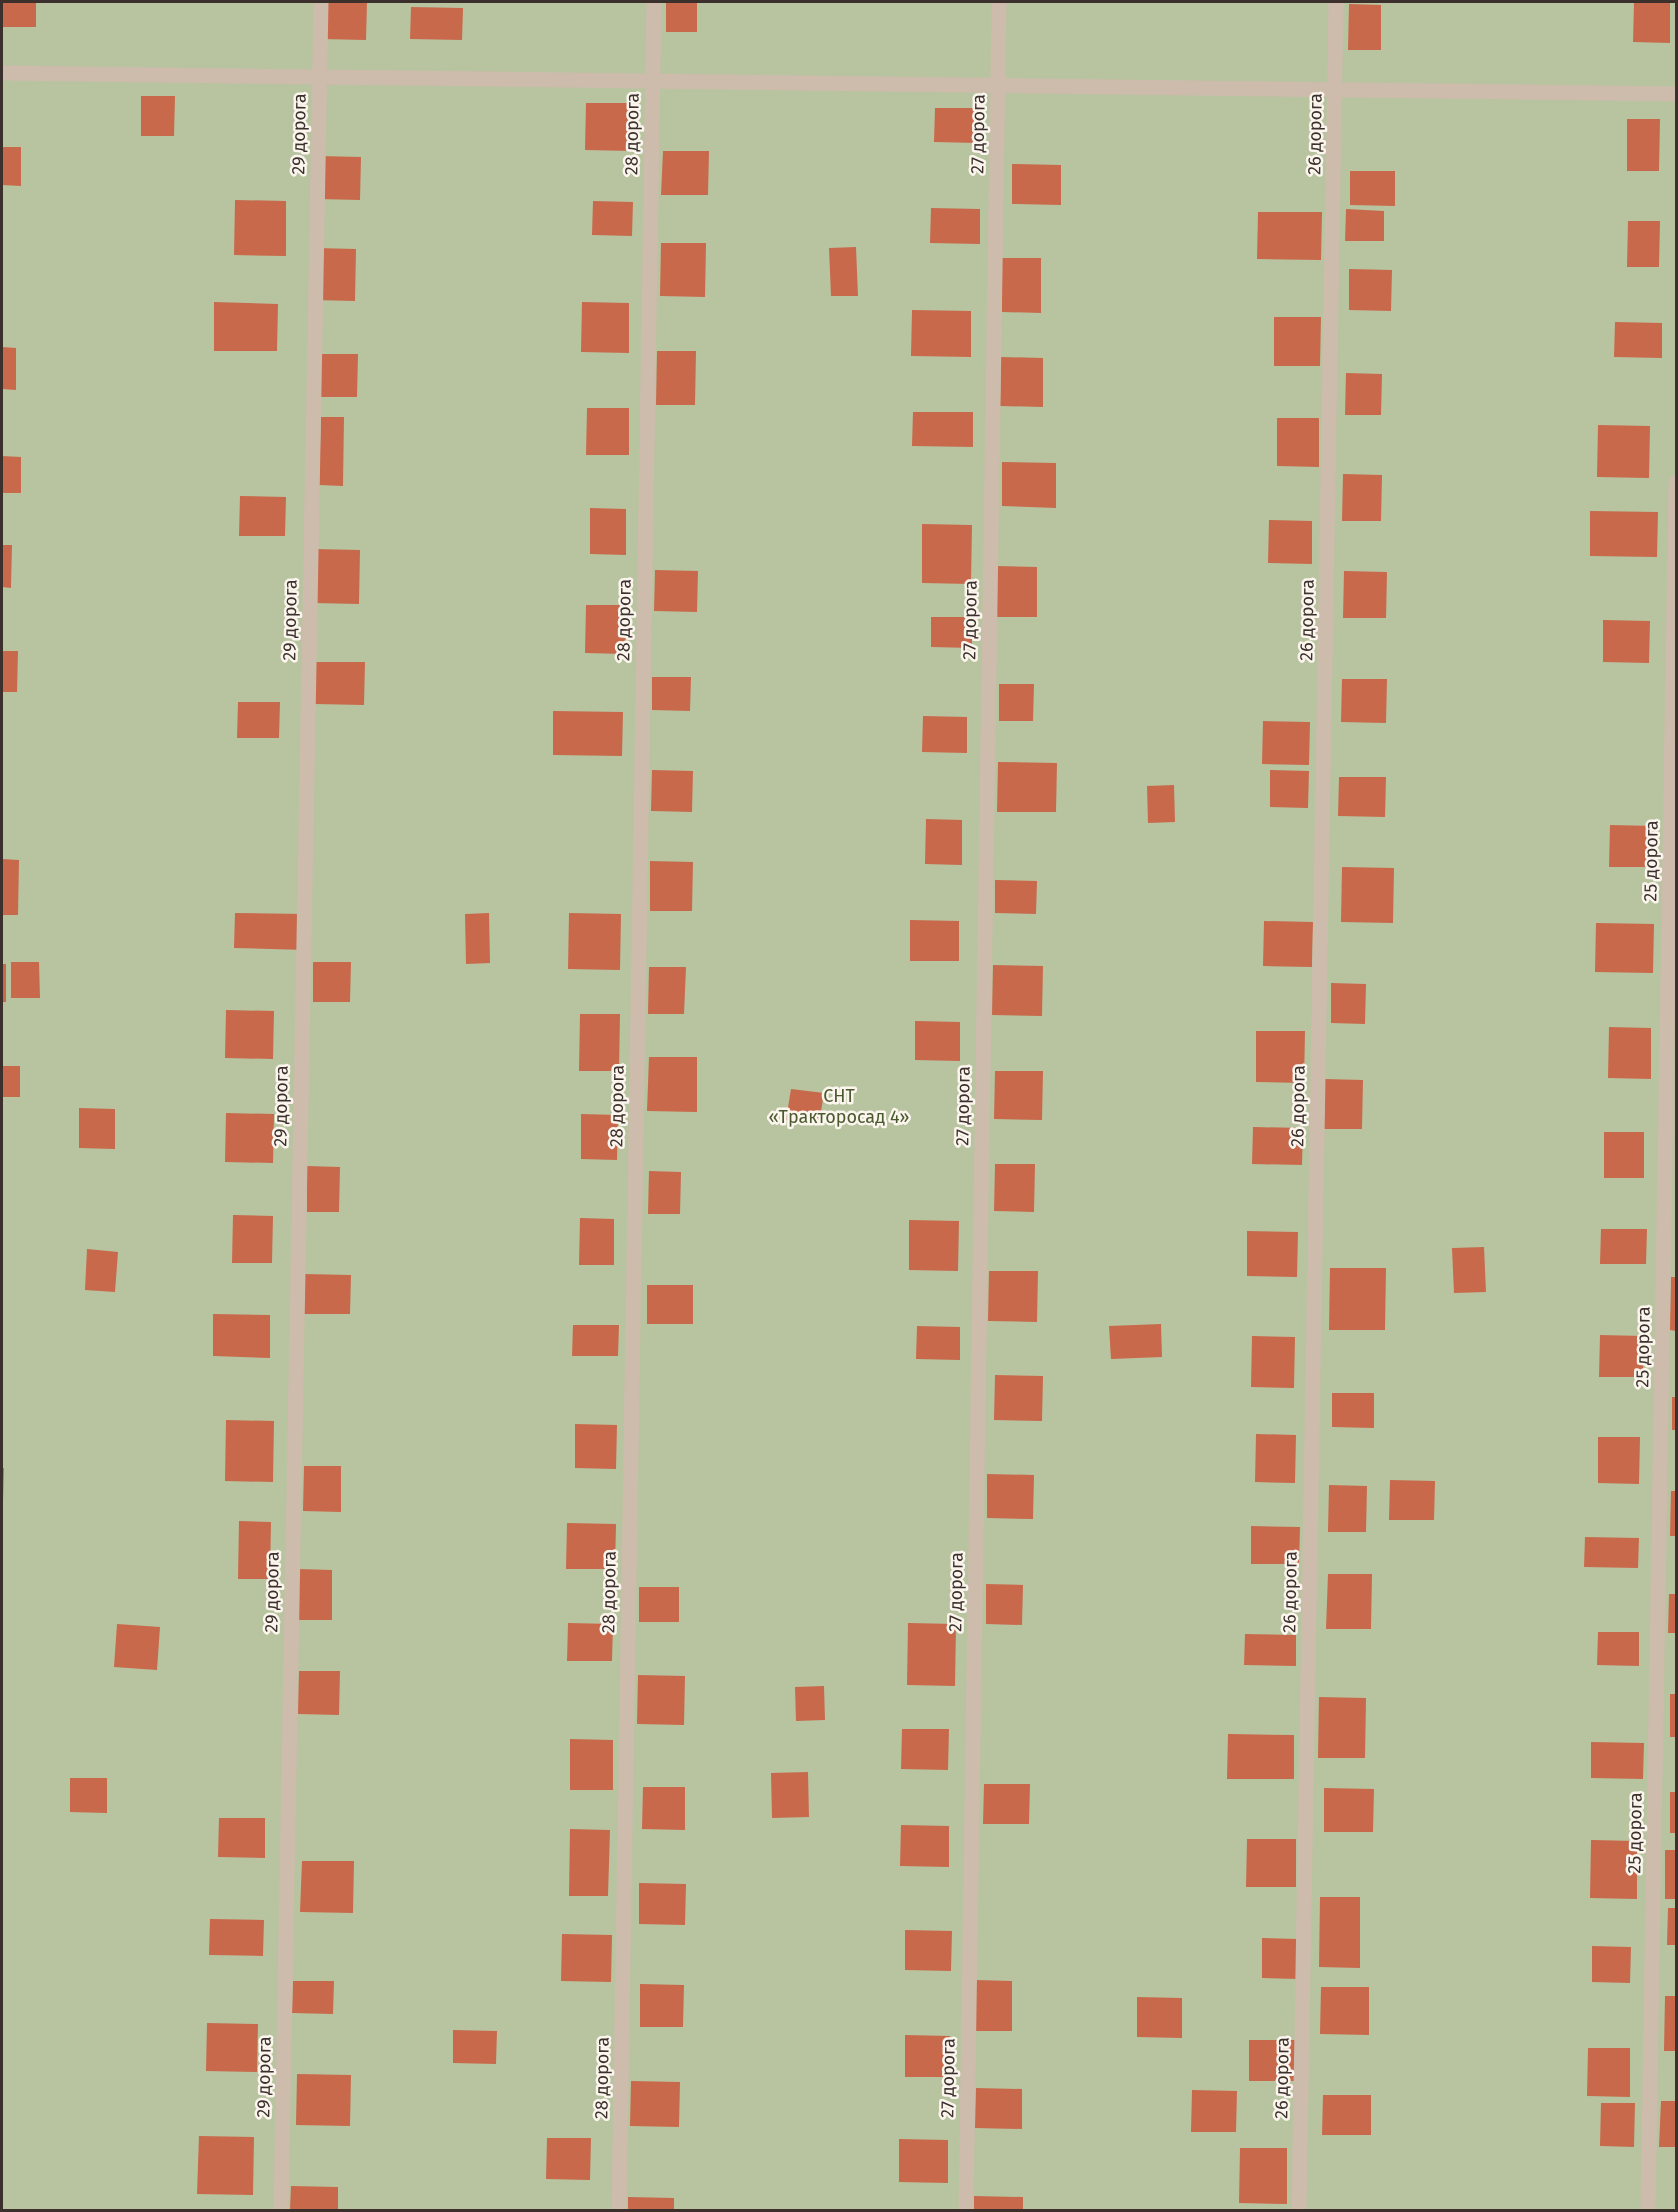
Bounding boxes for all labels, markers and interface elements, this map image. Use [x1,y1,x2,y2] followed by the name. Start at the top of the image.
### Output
[287,93,311,175] street label: 29 дорога
[620,93,644,175] street label: 28 дорога
[1303,93,1327,175] street label: 26 дорога
[966,94,990,174] street label: 27 дорога
[278,579,302,661] street label: 29 дорога
[612,579,636,661] street label: 28 дорога
[1295,579,1319,661] street label: 26 дорога
[958,580,982,660] street label: 27 дорога
[1639,820,1663,902] street label: 25 дорога
[269,1065,293,1147] street label: 29 дорога
[605,1065,629,1147] street label: 28 дорога
[1286,1065,1310,1147] street label: 26 дорога
[951,1066,975,1146] street label: 27 дорога
[769,1085,909,1128] park label: СНТ «Тракторосад 4»
[1631,1306,1655,1388] street label: 25 дорога
[260,1551,284,1633] street label: 29 дорога
[597,1551,621,1633] street label: 28 дорога
[1278,1551,1302,1633] street label: 26 дорога
[944,1552,968,1632] street label: 27 дорога
[1623,1792,1647,1874] street label: 25 дорога
[252,2036,276,2118] street label: 29 дорога
[590,2037,614,2119] street label: 28 дорога
[1270,2037,1294,2119] street label: 26 дорога
[936,2038,960,2118] street label: 27 дорога

